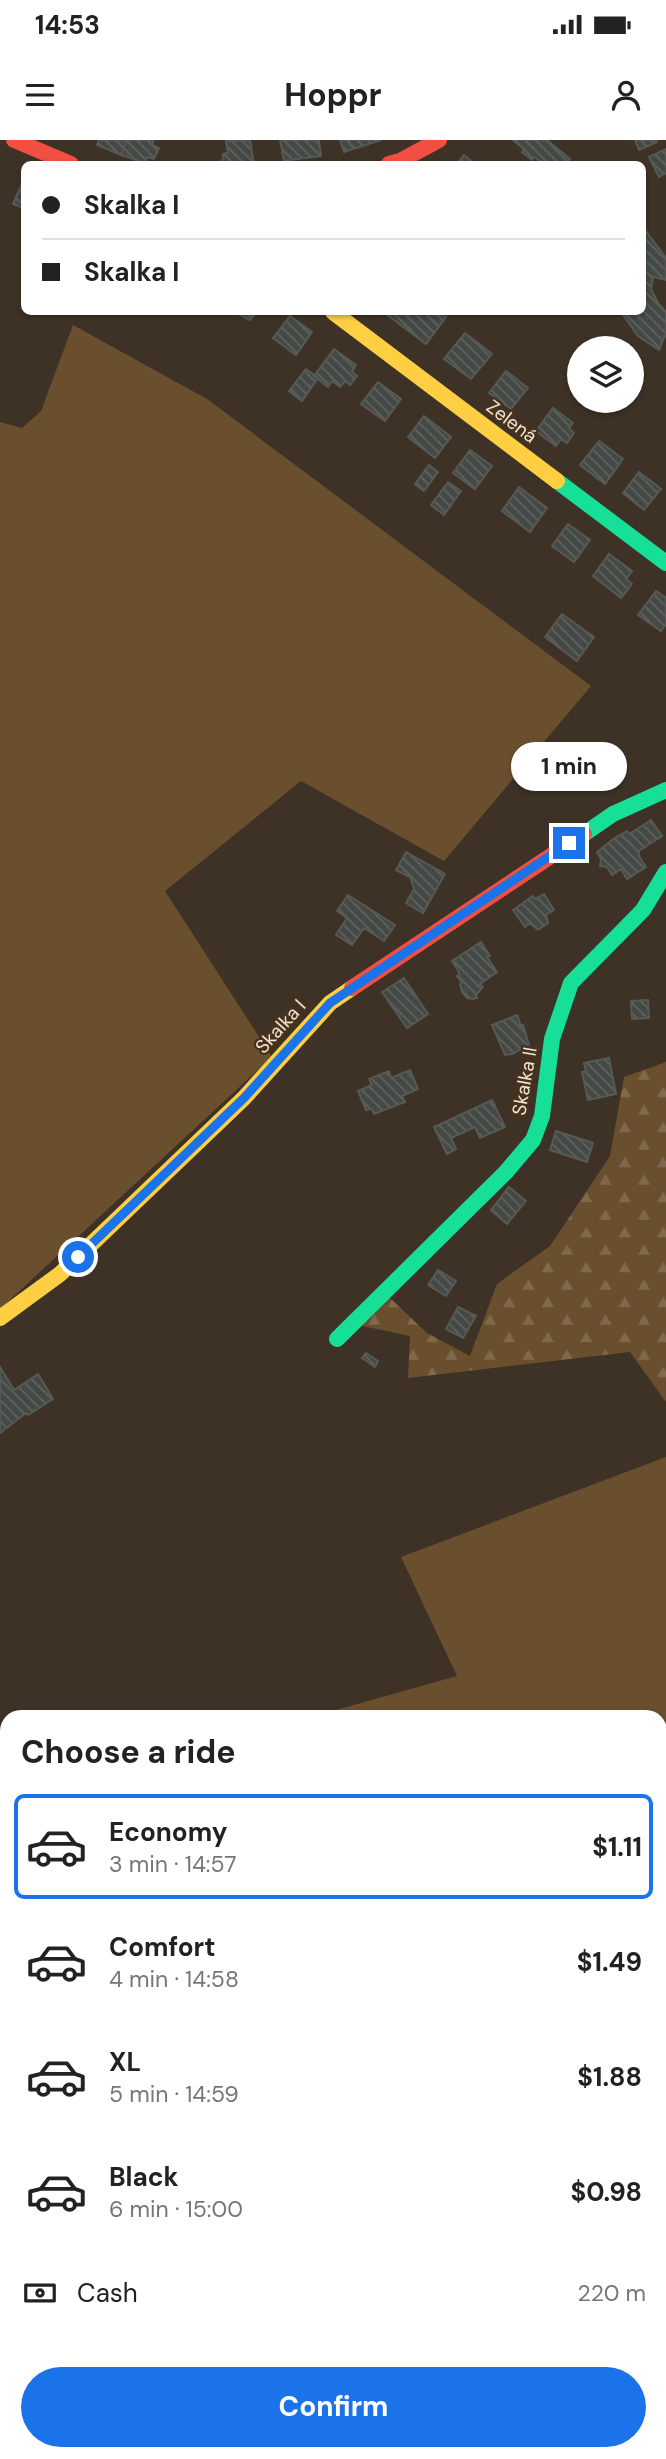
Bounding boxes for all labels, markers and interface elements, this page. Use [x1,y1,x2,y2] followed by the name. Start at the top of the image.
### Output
[35,8,100,42] text: 14:53
[284,74,382,116] text: Hoppr
[21,76,59,114] icon: menu
[607,76,645,114] icon: person
[84,188,179,222] text: Skalka I
[84,255,179,289] text: Skalka I
[567,336,644,413] map controls
[567,336,644,413] button: layers
[481,394,542,449] street label: Zelená
[511,742,627,790] callout: 1 min
[541,751,597,781] text: 1 min
[553,827,585,859] route end
[250,994,311,1059] street label: Skalka I
[506,1045,543,1117] street label: Skalka II
[62,1241,94,1273] route start
[21,1731,236,1773] text: Choose a ride
[25,1815,88,1878] icon: car
[109,1815,227,1849] text: Economy
[592,1830,642,1864] text: $1.11
[109,1849,236,1879] text: 3 min · 14:57
[25,1930,88,1993] icon: car
[109,1930,215,1964] text: Comfort
[577,1945,642,1979] text: $1.49
[109,1964,239,1994] text: 4 min · 14:58
[25,2045,88,2108] icon: car
[109,2045,141,2079] text: XL
[577,2060,642,2094] text: $1.88
[109,2079,239,2109] text: 5 min · 14:59
[25,2160,88,2223] icon: car
[109,2160,179,2194] text: Black
[570,2175,642,2209] text: $0.98
[109,2194,243,2224] text: 6 min · 15:00
[21,2274,59,2312] icon: cash
[77,2276,138,2310] text: Cash
[577,2278,646,2308] text: 220 m
[21,2367,646,2447] button: Confirm

